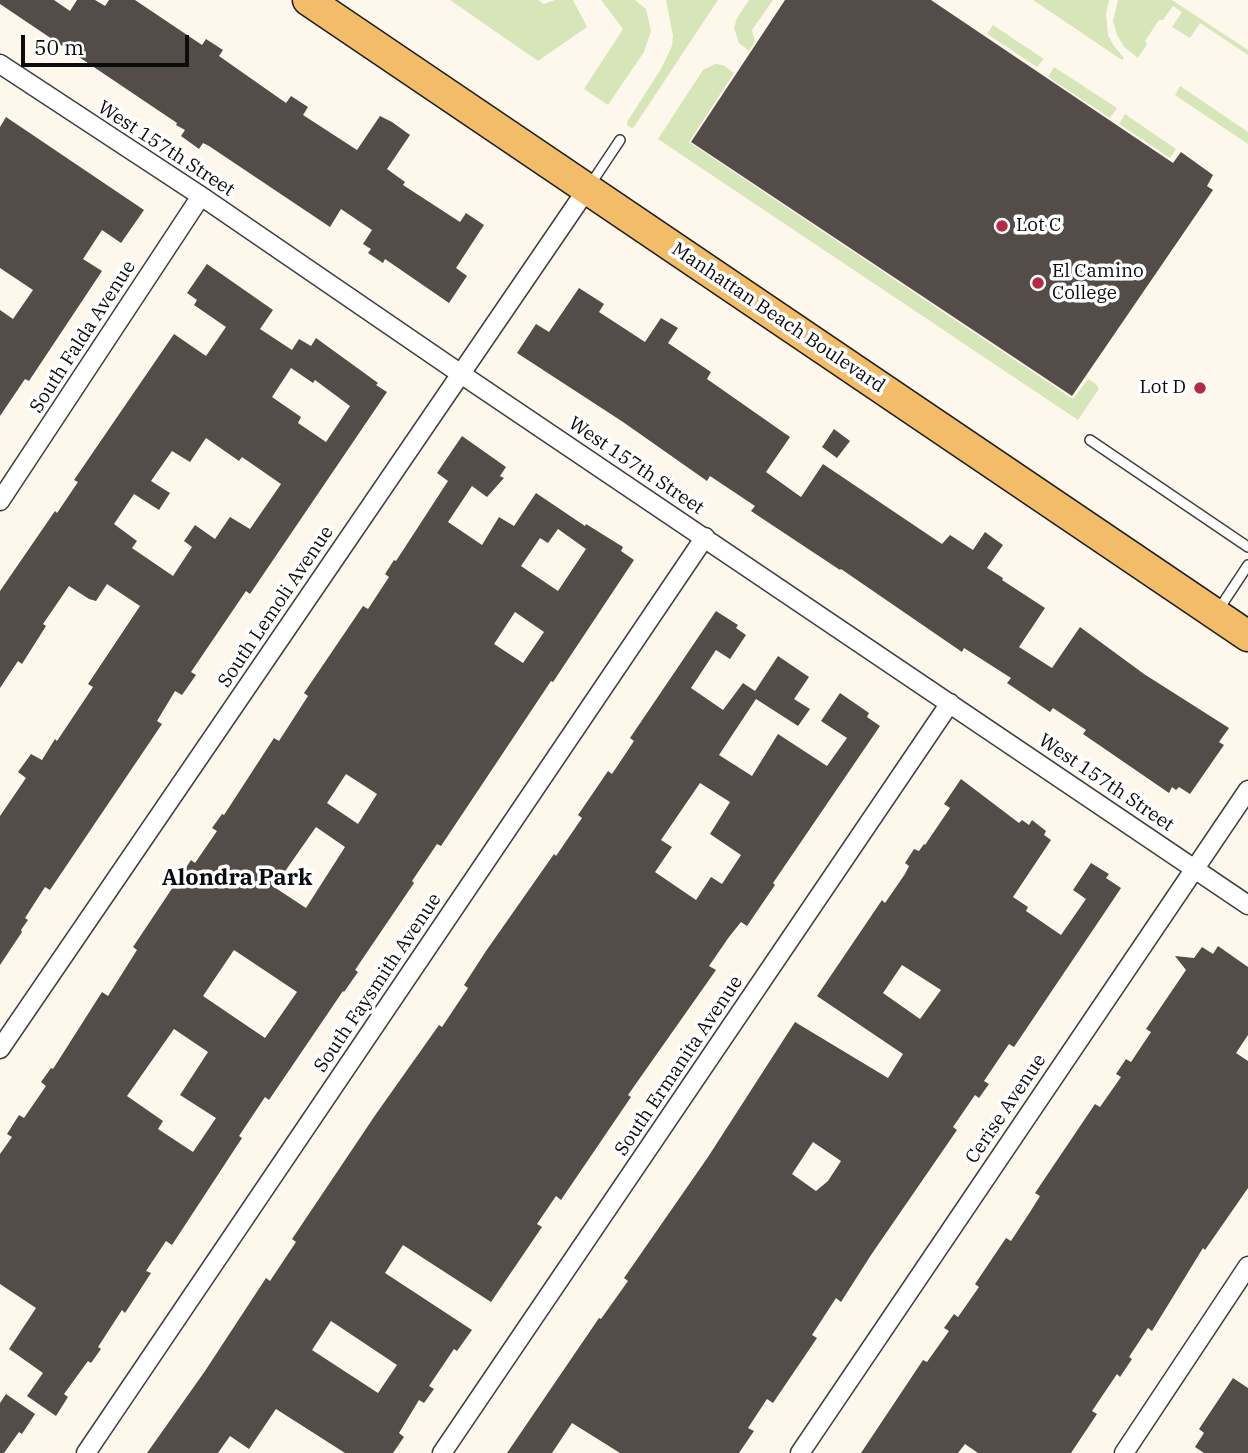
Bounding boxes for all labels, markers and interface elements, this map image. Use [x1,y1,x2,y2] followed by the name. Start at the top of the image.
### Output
[24,21,192,65] scale bar
[34,33,84,61] text: 50 m
[93,96,239,202] street label: West 157th Street
[1016,215,1061,237] place label: Lot C
[994,218,1010,234] marker: Lot C
[667,238,889,398] street label: Manhattan Beach Boulevard
[25,257,141,417] street label: South Falda Avenue
[1052,261,1144,305] place label: El Camino College
[1030,275,1046,291] marker: El Camino College
[1139,377,1186,399] place label: Lot D
[1192,380,1208,396] marker: Lot D
[564,412,708,520] street label: West 157th Street
[213,522,339,692] street label: South Lemoli Avenue
[1034,729,1178,837] street label: West 157th Street
[162,864,312,892] district label: Alondra Park
[310,889,446,1077] street label: South Faysmith Avenue
[610,972,748,1160] street label: South Ermanita Avenue
[961,1050,1051,1168] street label: Cerise Avenue

